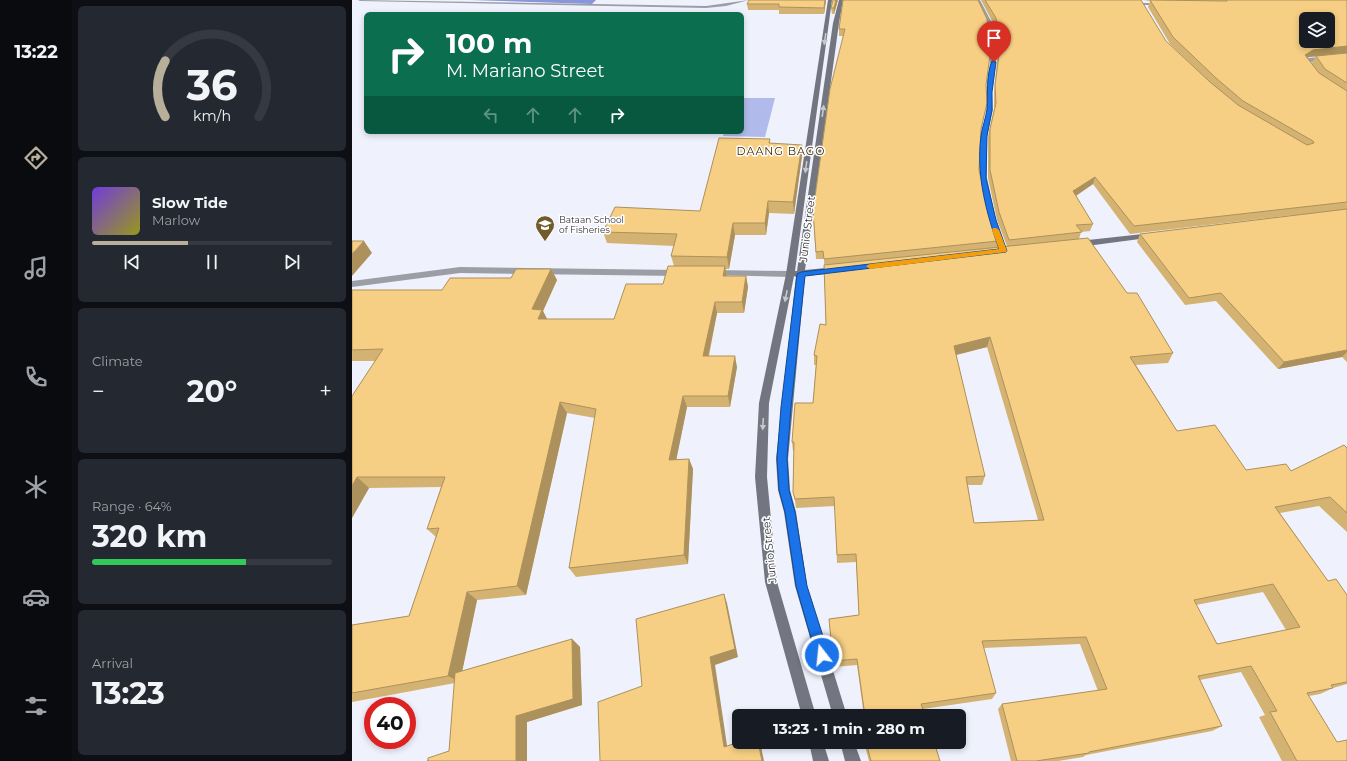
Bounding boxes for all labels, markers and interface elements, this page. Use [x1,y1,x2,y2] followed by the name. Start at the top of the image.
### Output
[1299,12,1335,48] map controls
[1299,12,1335,48] button: layers
[977,21,1011,62] pin
[446,26,532,60] text: 100 m
[983,27,1005,49] icon: arrive
[380,28,432,80] icon: right
[822,33,828,45] one-way arrow
[14,41,58,63] text: 13:22
[185,59,238,109] text: 36
[446,60,605,82] text: M. Mariano Street
[480,104,502,126] icon: left
[522,104,544,126] icon: ahead
[564,104,586,126] icon: ahead
[606,104,628,126] icon: right
[820,105,826,117] one-way arrow
[193,106,231,124] text: km/h
[22,144,50,172] icon: directions
[737,144,825,158] district label: DAANG BAGO
[803,161,809,173] one-way arrow
[152,193,228,212] text: Slow Tide
[796,195,818,264] street label: Junio Street
[152,212,200,228] text: Marlow
[534,214,556,242] school or university icon: Bataan School of Fisheries
[559,214,624,235] place label: Bataan School of Fisheries
[121,251,143,273] icon: previous
[201,251,223,273] icon: pause
[281,251,303,273] icon: next
[22,254,50,282] icon: music
[782,290,788,302] one-way arrow
[92,353,143,369] text: Climate
[22,363,50,391] icon: phone
[187,373,237,410] text: 20°
[92,378,105,405] text: −
[319,378,332,405] text: +
[760,417,767,430] one-way arrow
[22,473,50,501] icon: climate
[92,498,172,514] text: Range · 64%
[759,516,780,585] street label: Junio Street
[92,518,207,555] text: 320 km
[22,583,50,611] icon: car
[801,634,843,676] position arrow
[92,655,133,671] text: Arrival
[92,675,165,712] text: 13:23
[22,692,50,720] icon: filters
[364,697,416,749] speed limit sign: 40
[773,719,925,738] text: 13:23 · 1 min · 280 m

